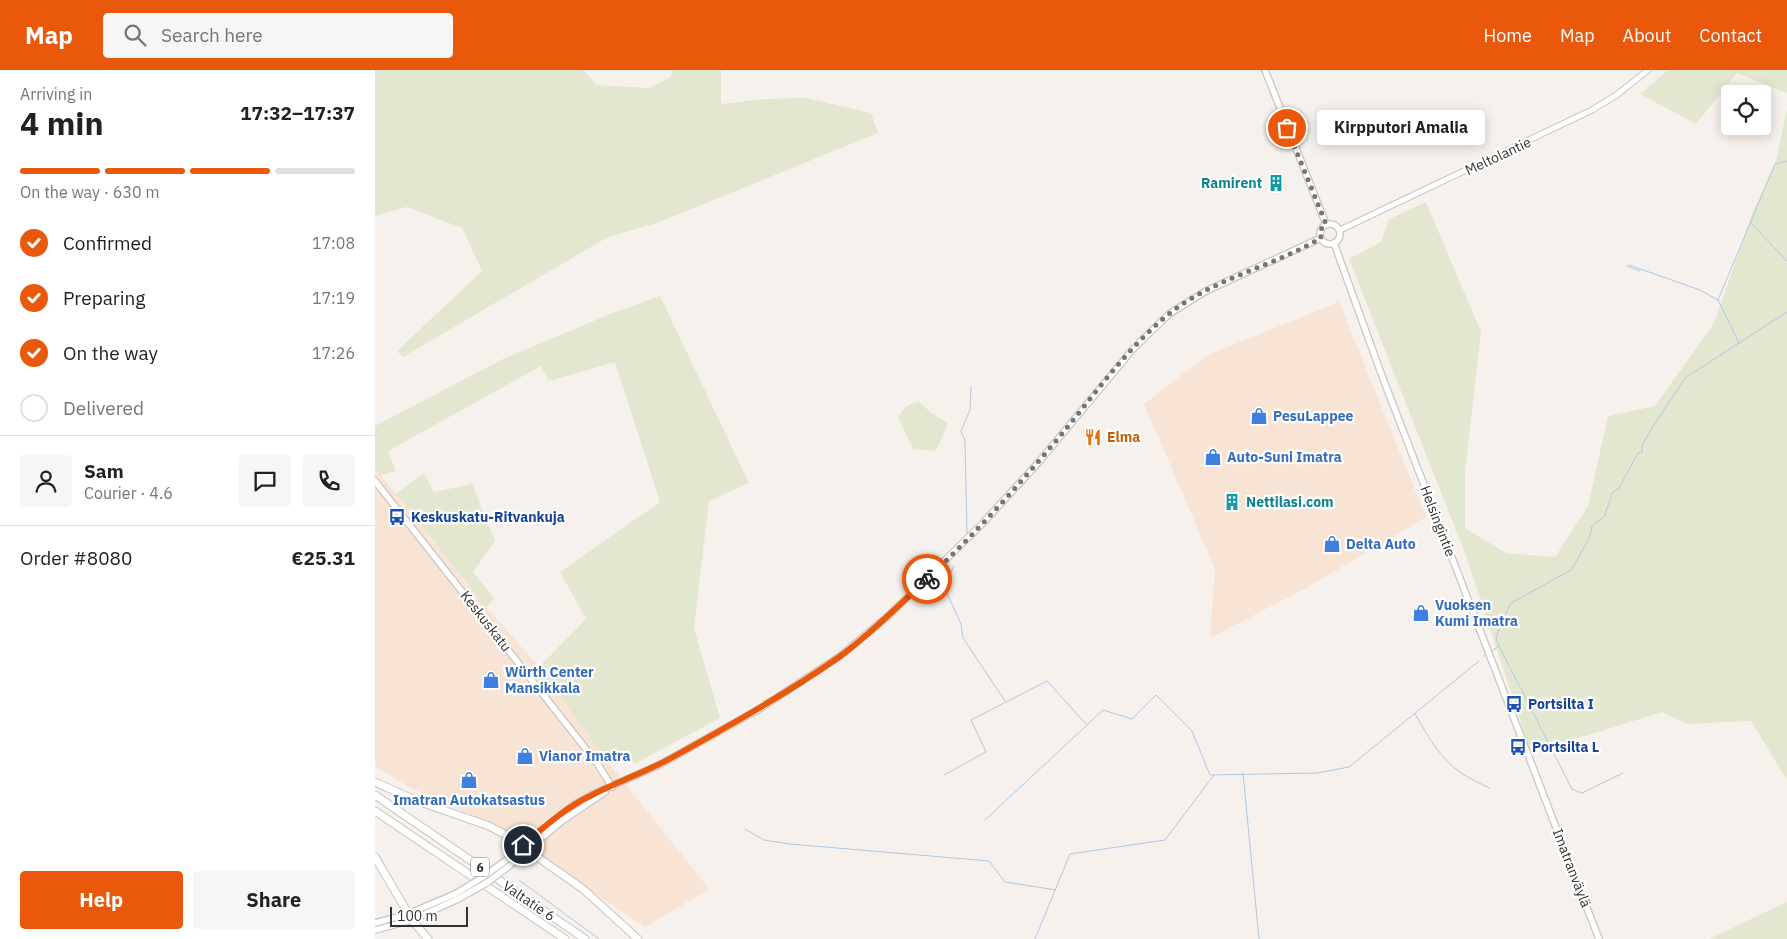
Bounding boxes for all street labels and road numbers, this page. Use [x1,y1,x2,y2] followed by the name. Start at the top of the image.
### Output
[1462,133,1534,179] street label: Meltolantie
[1416,483,1460,559] street label: Helsingintie
[457,587,515,655] street label: Keskuskatu
[1549,826,1595,910] street label: Imatranväylä
[471,858,489,876] road number: 6
[499,877,559,925] street label: Valtatie 6

